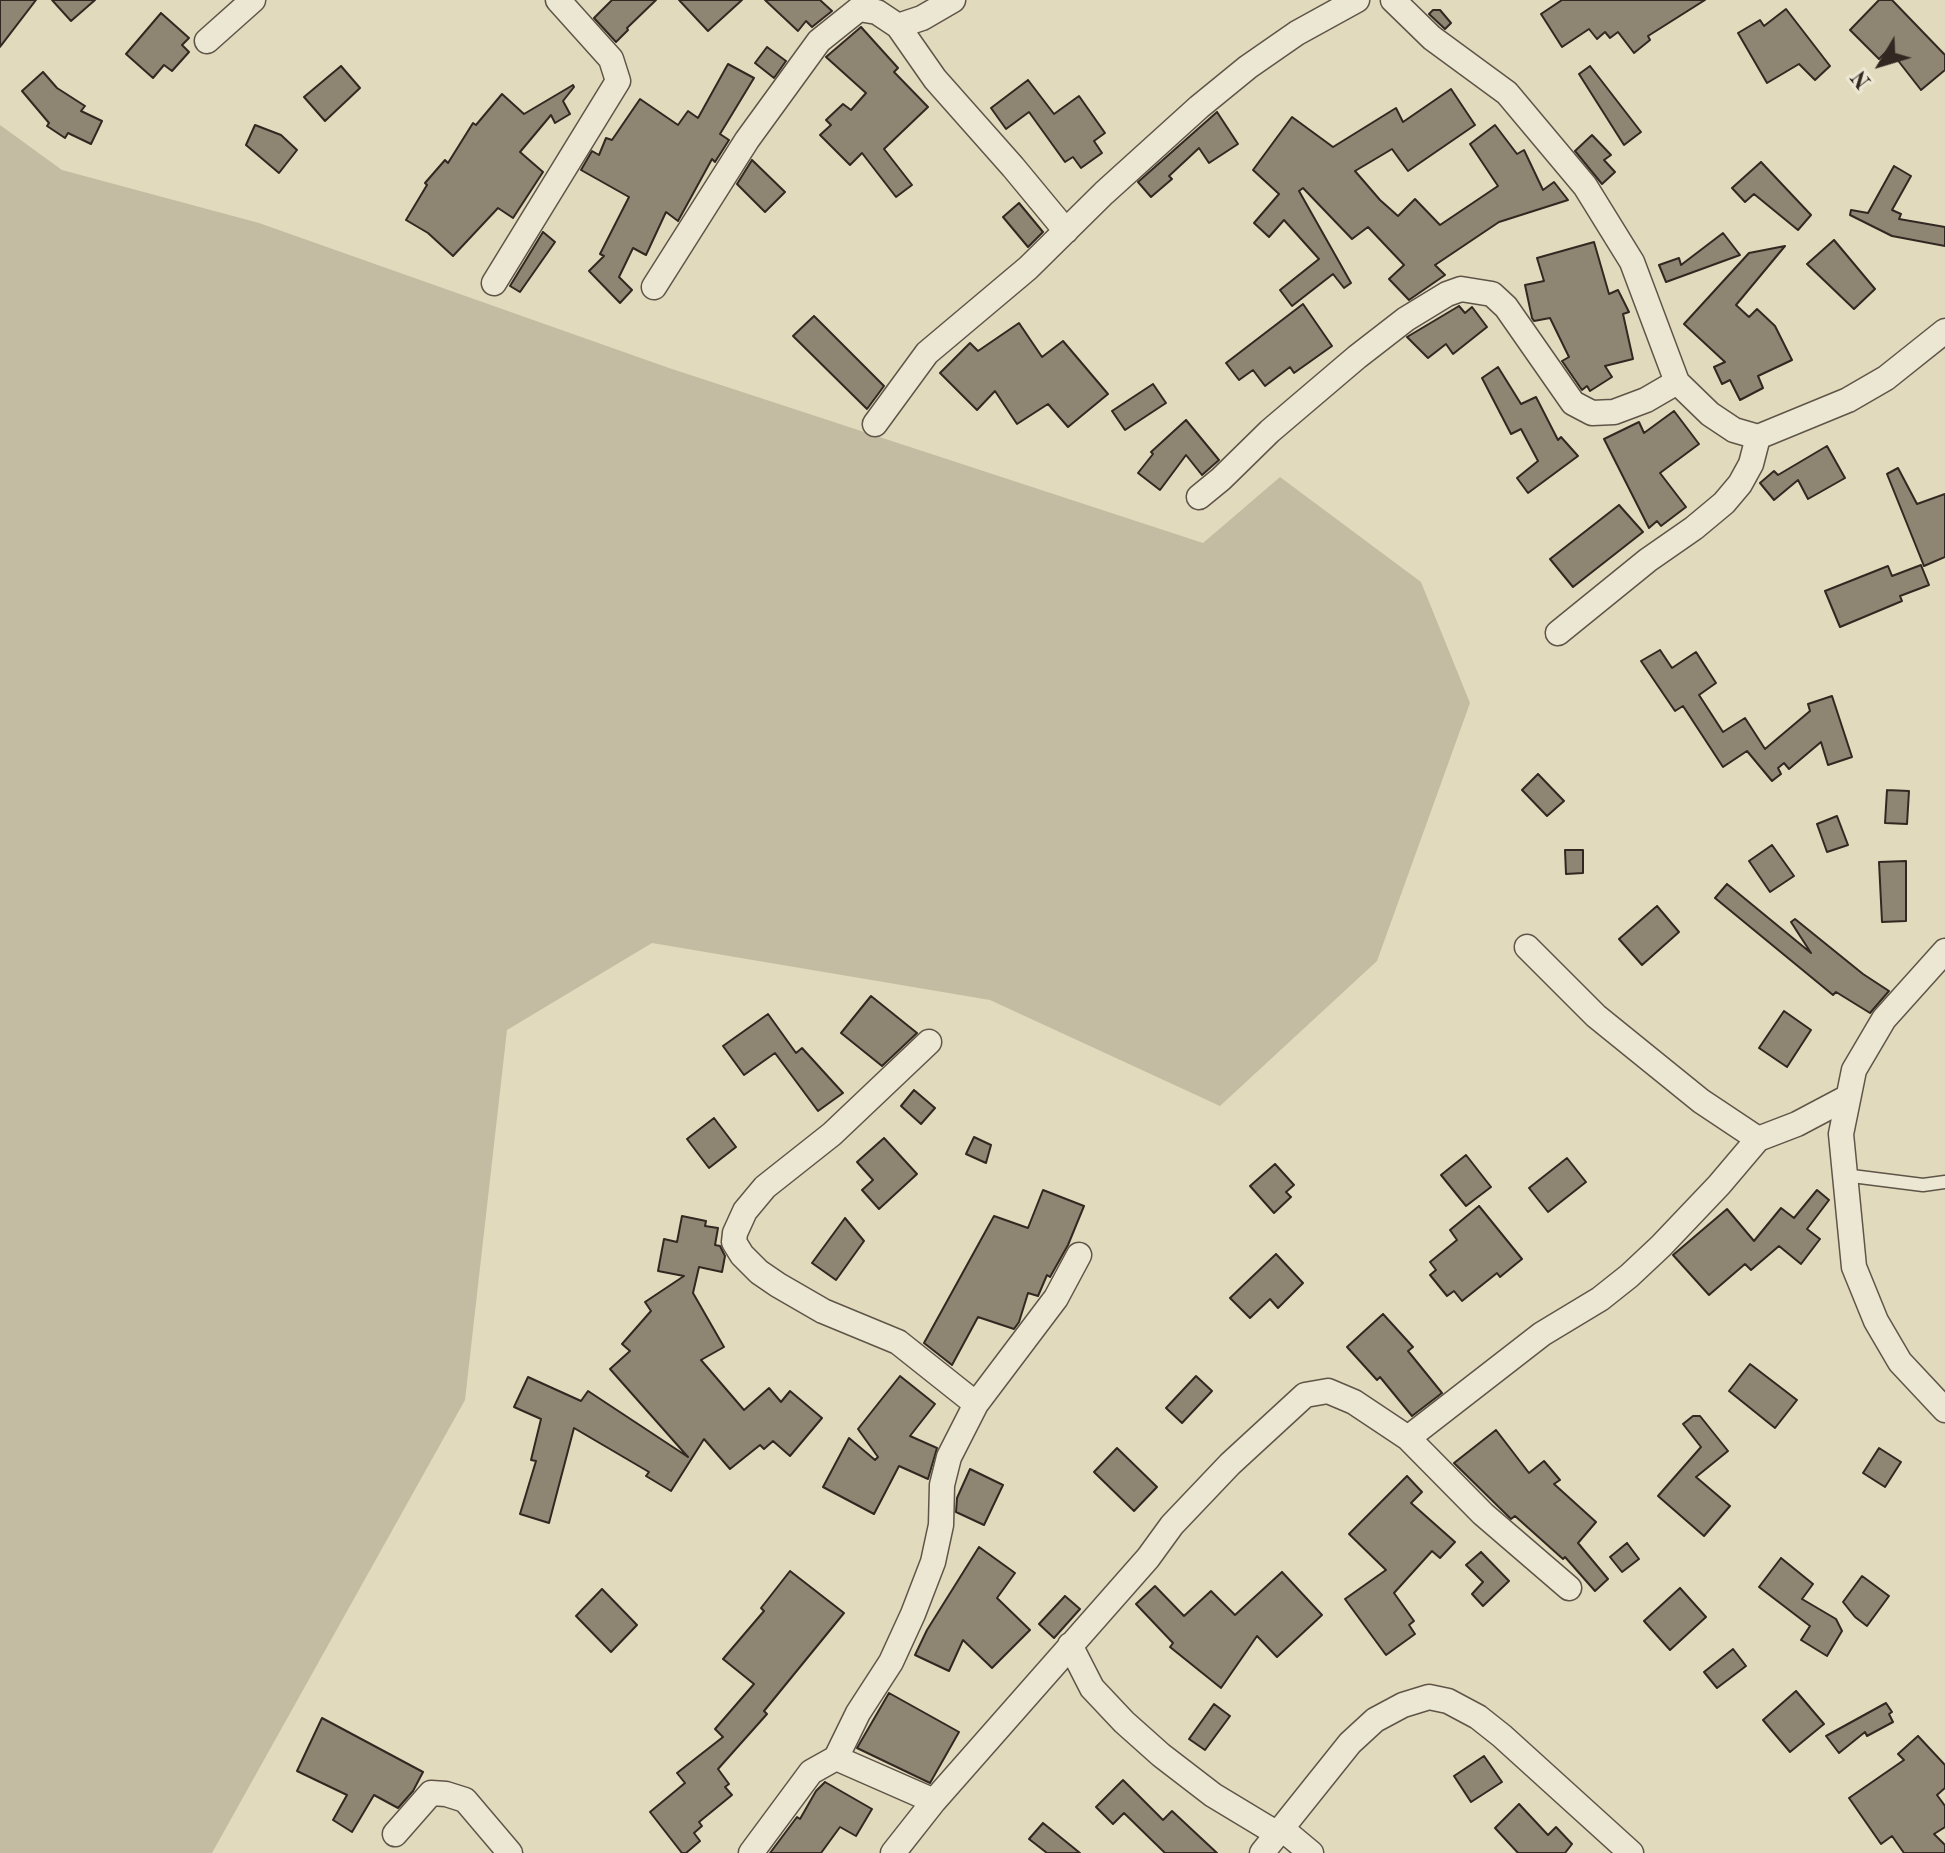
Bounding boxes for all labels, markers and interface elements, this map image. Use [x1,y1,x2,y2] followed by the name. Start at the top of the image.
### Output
[1841,24,1921,104] north arrow
[1848,65,1876,92] text: N

